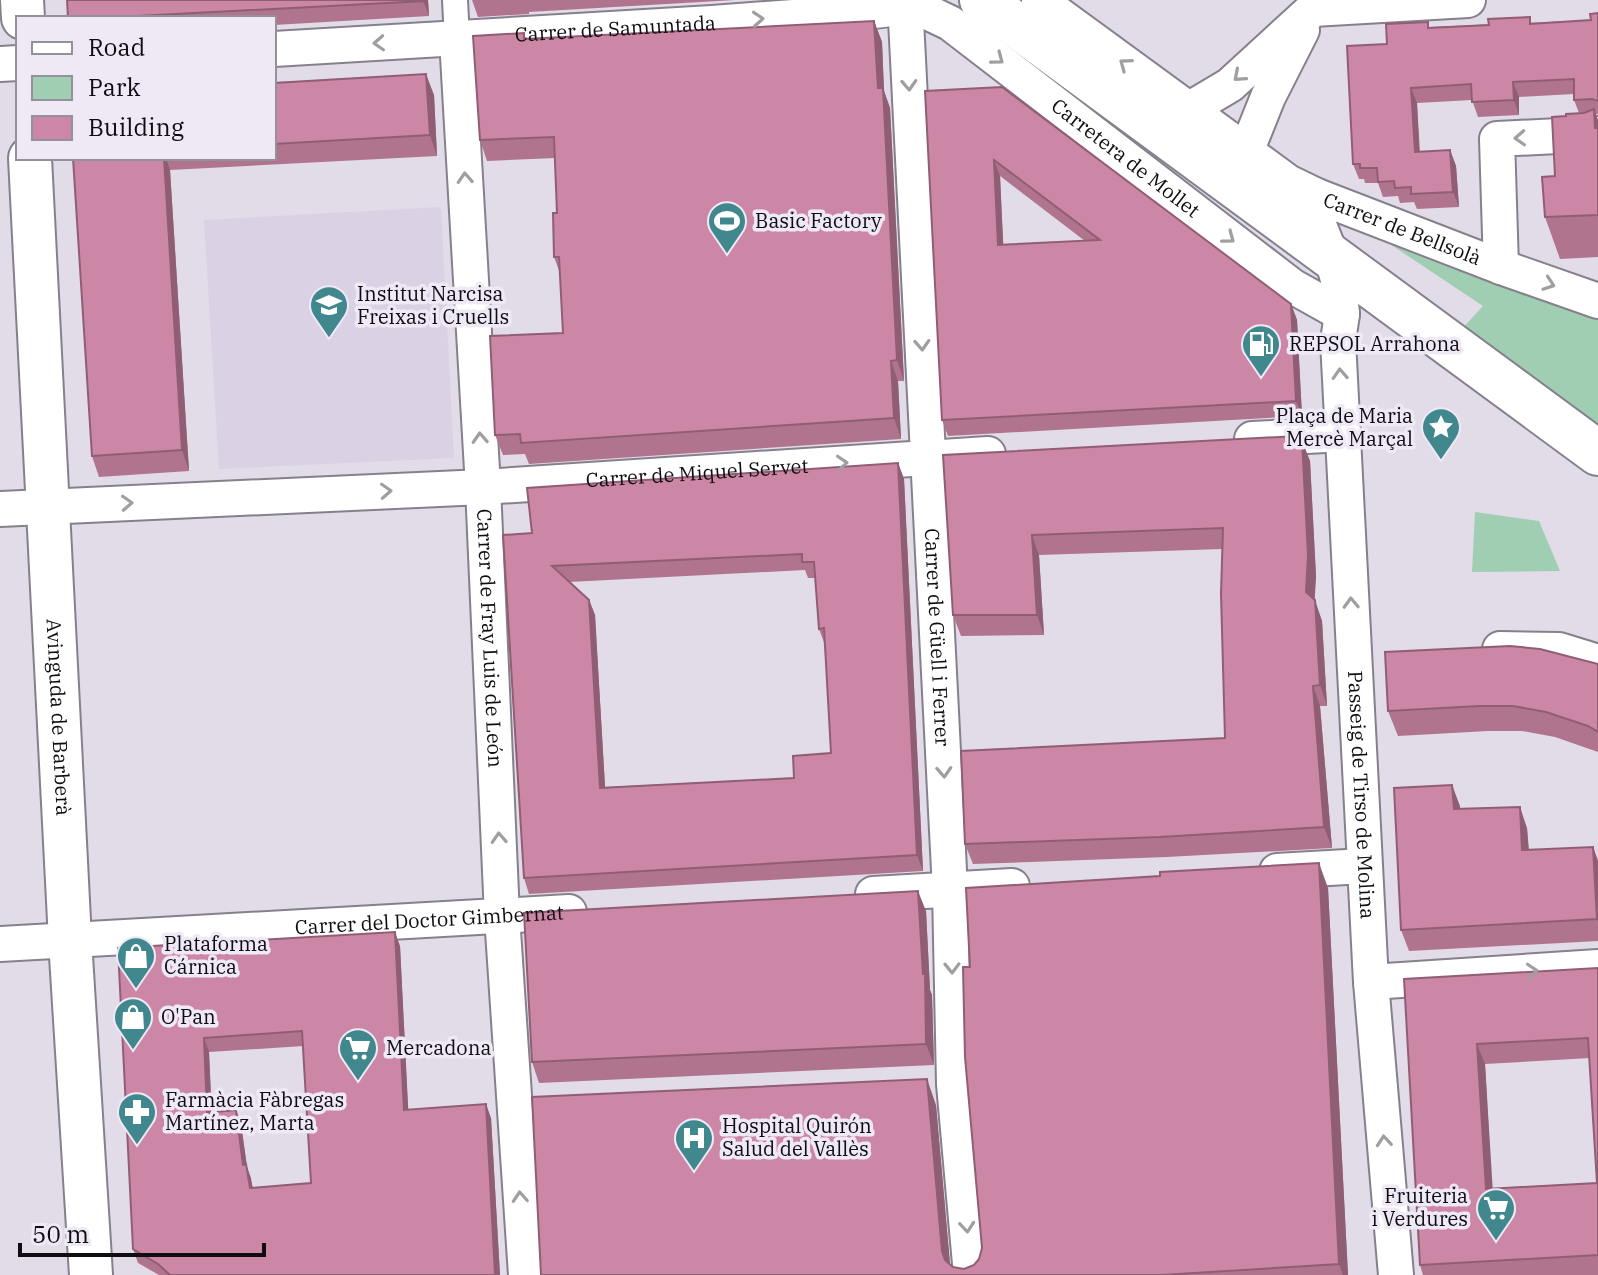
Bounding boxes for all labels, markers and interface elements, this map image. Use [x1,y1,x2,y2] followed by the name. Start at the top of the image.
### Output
[514,9,717,48] street label: Carrer de Samuntada
[752,11,765,28] one-way arrow
[16,16,276,160] legend
[88,31,145,63] text: Road
[372,34,385,51] one-way arrow
[989,49,1004,64] one-way arrow
[1119,59,1134,74] one-way arrow
[1234,67,1249,81] one-way arrow
[88,71,140,103] text: Park
[901,79,918,92] one-way arrow
[1046,92,1206,223] street label: Carretera de Mollet
[88,111,184,143] text: Building
[1513,129,1526,146] one-way arrow
[457,172,474,185] one-way arrow
[1319,186,1485,271] street label: Carrer de Bellsolà
[706,200,748,255] sports icon: Basic Factory
[755,207,882,234] place label: Basic Factory
[1220,228,1235,242] one-way arrow
[1541,274,1555,290] one-way arrow
[357,280,509,330] place label: Institut Narcisa Freixas i Cruells
[308,284,350,339] school or university icon: Institut Narcisa Freixas i Cruells
[1240,323,1282,378] fuel station icon: REPSOL Arrahona
[1289,330,1460,357] place label: REPSOL Arrahona
[914,339,931,352] one-way arrow
[1331,367,1348,380] one-way arrow
[1276,402,1413,452] place label: Plaça de Maria Mercè Marçal
[1420,406,1462,461] place icon: Plaça de Maria Mercè Marçal
[472,431,489,444] one-way arrow
[585,452,809,493] street label: Carrer de Miquel Servet
[835,455,848,472] one-way arrow
[380,483,393,500] one-way arrow
[121,495,134,512] one-way arrow
[471,508,509,768] street label: Carrer de Fray Luis de León
[919,528,957,747] street label: Carrer de Güell i Ferrer
[1342,596,1359,609] one-way arrow
[41,618,78,817] street label: Avinguda de Barberà
[1342,670,1382,920] street label: Passeig de Tirso de Molina
[935,766,952,779] one-way arrow
[490,831,507,844] one-way arrow
[294,898,564,940] street label: Carrer del Doctor Gimbernat
[164,930,268,980] place label: Plataforma Cárnica
[115,935,157,990] shop icon: Plataforma Cárnica
[943,962,961,975] one-way arrow
[1526,963,1539,980] one-way arrow
[112,996,154,1051] shop icon: O'Pan
[161,1003,216,1030] place label: O'Pan
[337,1027,379,1082] supermarket icon: Mercadona
[386,1034,491,1061] place label: Mercadona
[165,1086,344,1136] place label: Farmàcia Fàbregas Martínez, Marta
[116,1091,158,1146] pharmacy icon: Farmàcia Fàbregas Martínez, Marta
[722,1112,872,1162] place label: Hospital Quirón Salud del Vallès
[673,1117,715,1172] hospital icon: Hospital Quirón Salud del Vallès
[1376,1135,1393,1148] one-way arrow
[1371,1182,1468,1232] place label: Fruiteria i Verdures
[1475,1187,1517,1242] supermarket icon: Fruiteria i Verdures
[512,1190,529,1203] one-way arrow
[20,1207,264,1257] scale bar
[32,1218,89,1250] text: 50 m
[958,1221,975,1234] one-way arrow

